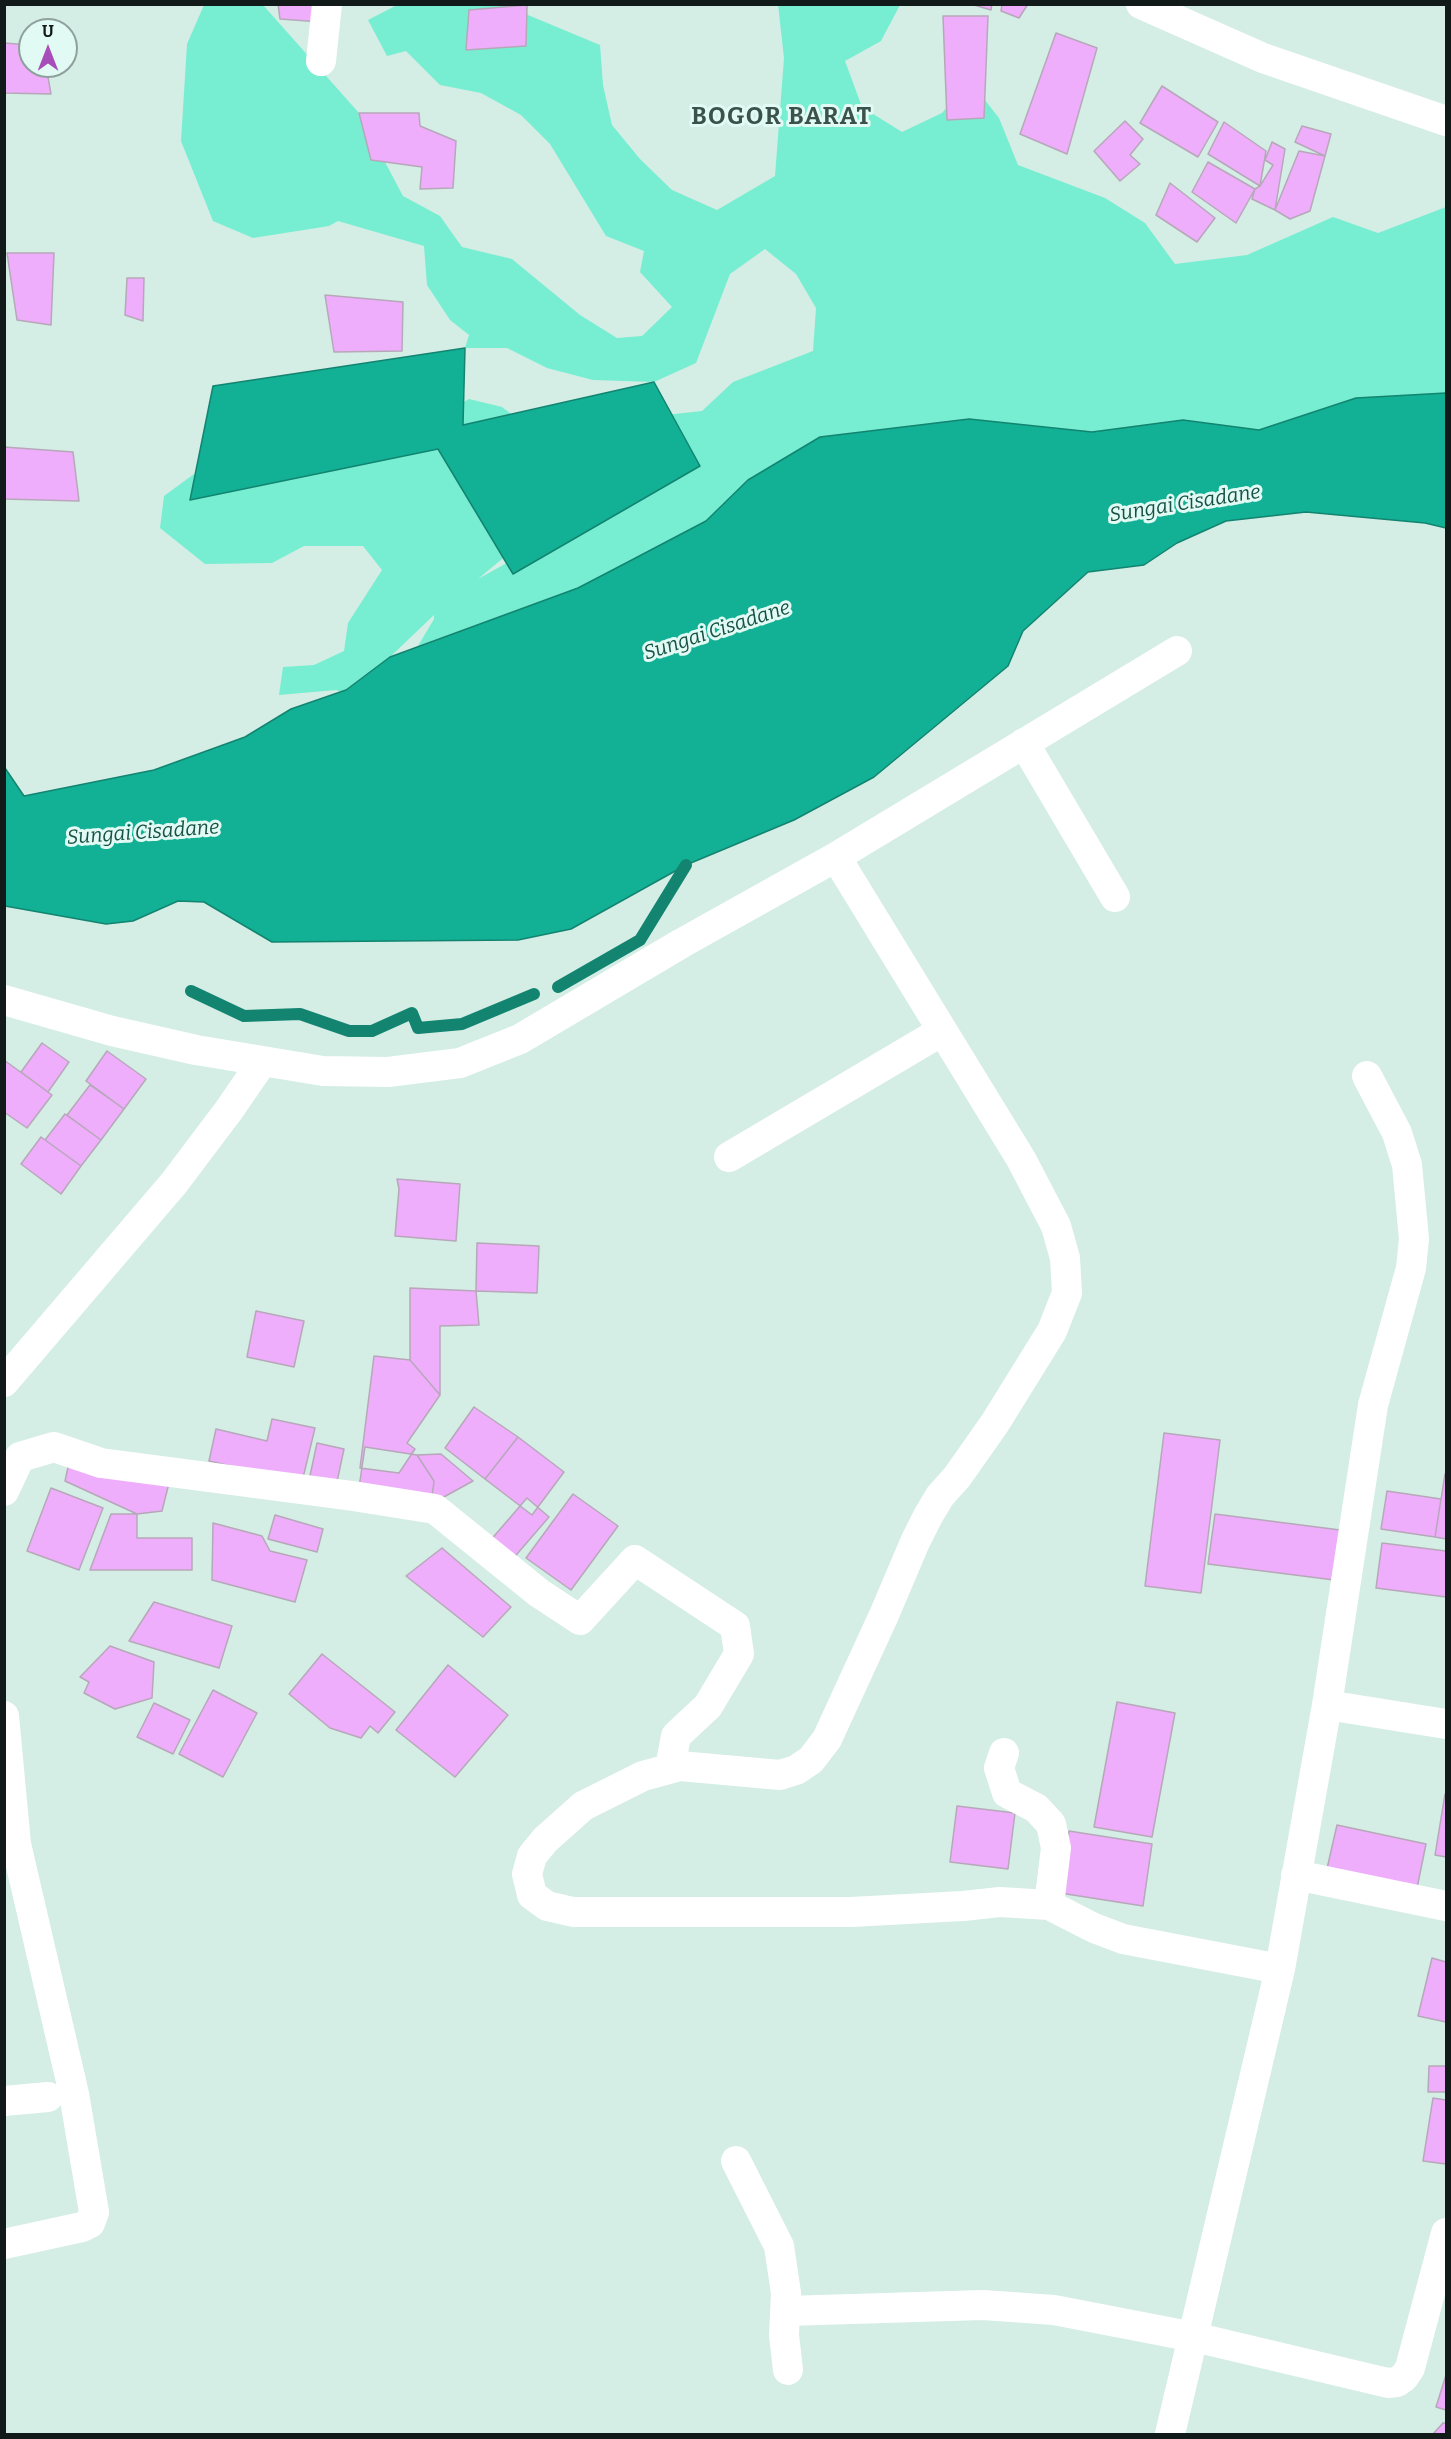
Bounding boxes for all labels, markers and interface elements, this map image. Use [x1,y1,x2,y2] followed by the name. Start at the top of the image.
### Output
[18,18,78,78] north arrow
[42,22,54,41] text: U
[691,103,873,131] district label: BOGOR BARAT
[1108,480,1262,528] water label: Sungai Cisadane
[641,596,793,666] water label: Sungai Cisadane
[66,816,220,850] water label: Sungai Cisadane

